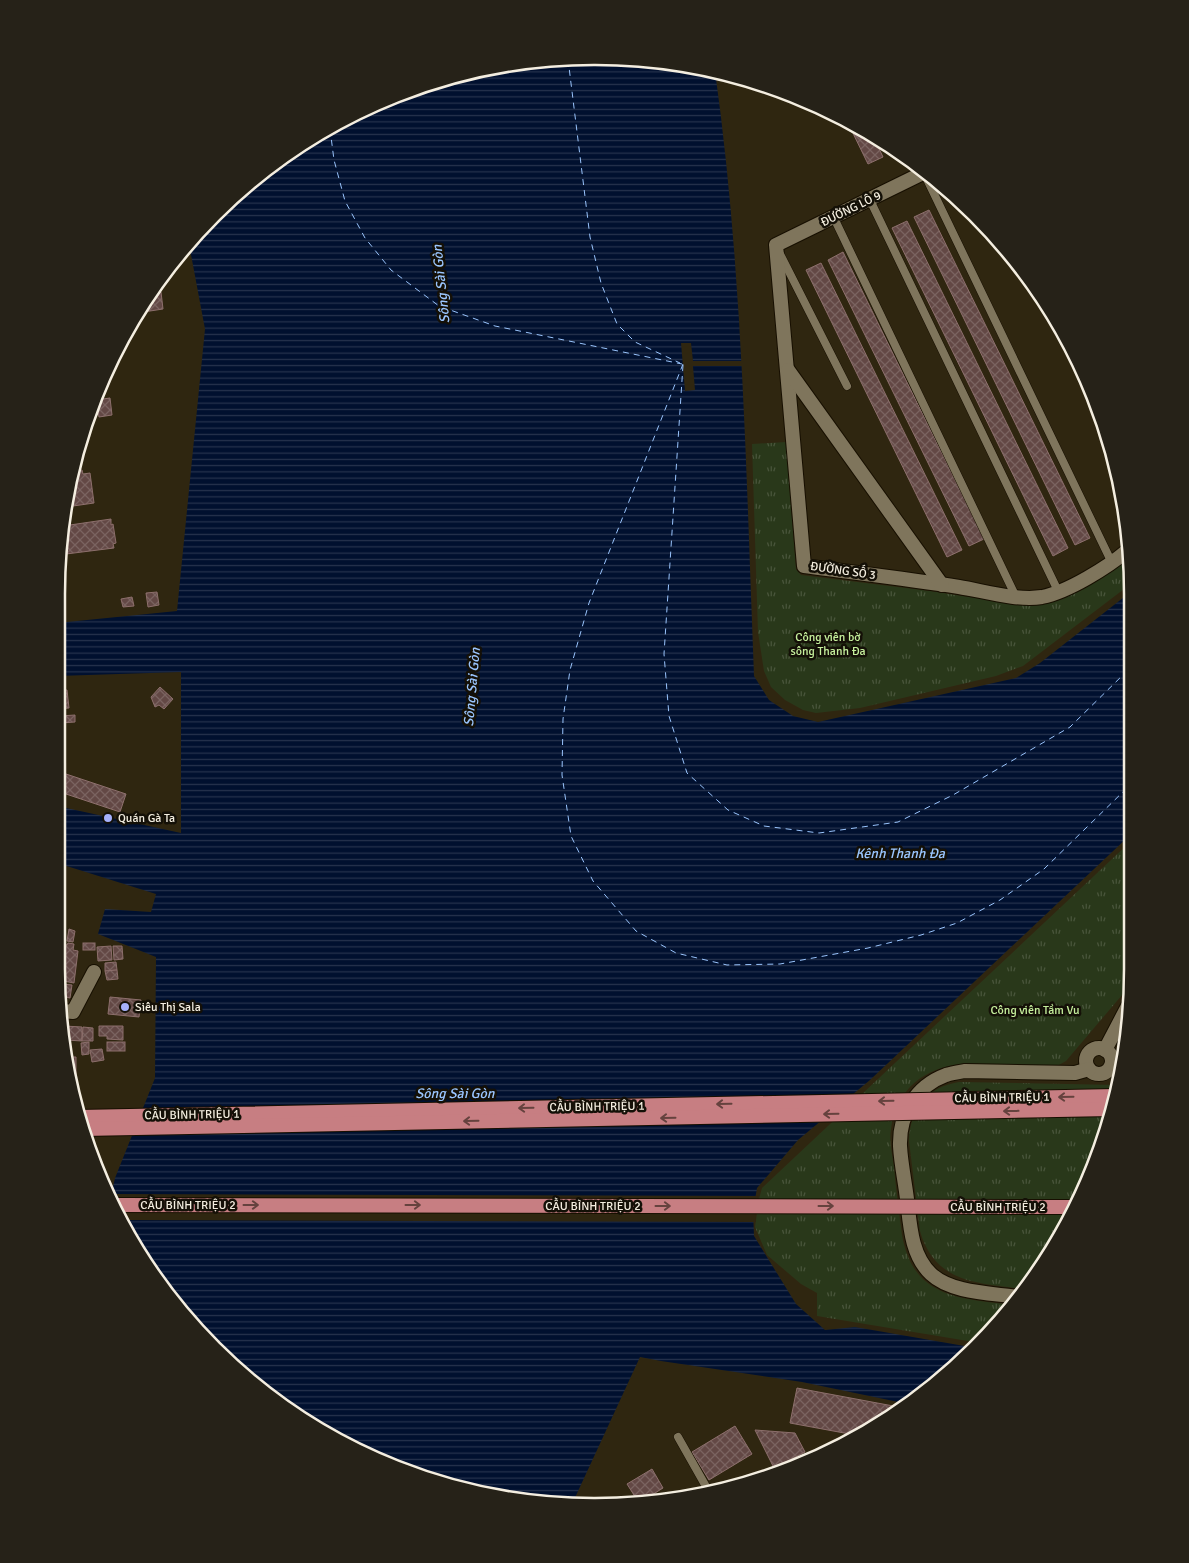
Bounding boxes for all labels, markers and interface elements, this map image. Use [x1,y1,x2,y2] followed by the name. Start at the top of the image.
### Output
[818,188,884,230] street label: ĐƯỜNG LÔ 9
[428,244,454,324] water label: Sông Sài Gòn
[809,557,877,583] street label: ĐƯỜNG SỐ 3
[790,630,866,659] park label: Công viên bờ sông Thanh Đa
[460,647,484,727] water label: Sông Sài Gòn
[118,811,175,826] place label: Quán Gà Ta
[102,812,114,824] marker: Quán Gà Ta
[855,845,946,862] water label: Kênh Thanh Đa
[135,1000,201,1015] place label: Siêu Thị Sala
[119,1001,131,1013] marker: Siêu Thị Sala
[990,1003,1080,1018] park label: Công viên Tầm Vu
[416,1085,495,1102] water label: Sông Sài Gòn
[954,1088,1050,1106] street label: CẦU BÌNH TRIỆU 1
[1058,1092,1074,1102] one-way arrow
[878,1096,894,1106] one-way arrow
[549,1097,645,1115] street label: CẦU BÌNH TRIỆU 1
[716,1099,732,1109] one-way arrow
[518,1103,534,1113] one-way arrow
[144,1105,240,1123] street label: CẦU BÌNH TRIỆU 1
[1003,1106,1019,1116] one-way arrow
[823,1110,839,1119] one-way arrow
[660,1113,676,1122] one-way arrow
[463,1116,479,1126] one-way arrow
[140,1196,236,1213] street label: CẦU BÌNH TRIỆU 2
[545,1197,641,1214] street label: CẦU BÌNH TRIỆU 2
[950,1198,1046,1215] street label: CẦU BÌNH TRIỆU 2
[242,1200,259,1210] one-way arrow
[405,1200,421,1210] one-way arrow
[655,1201,671,1211] one-way arrow
[818,1201,834,1211] one-way arrow

